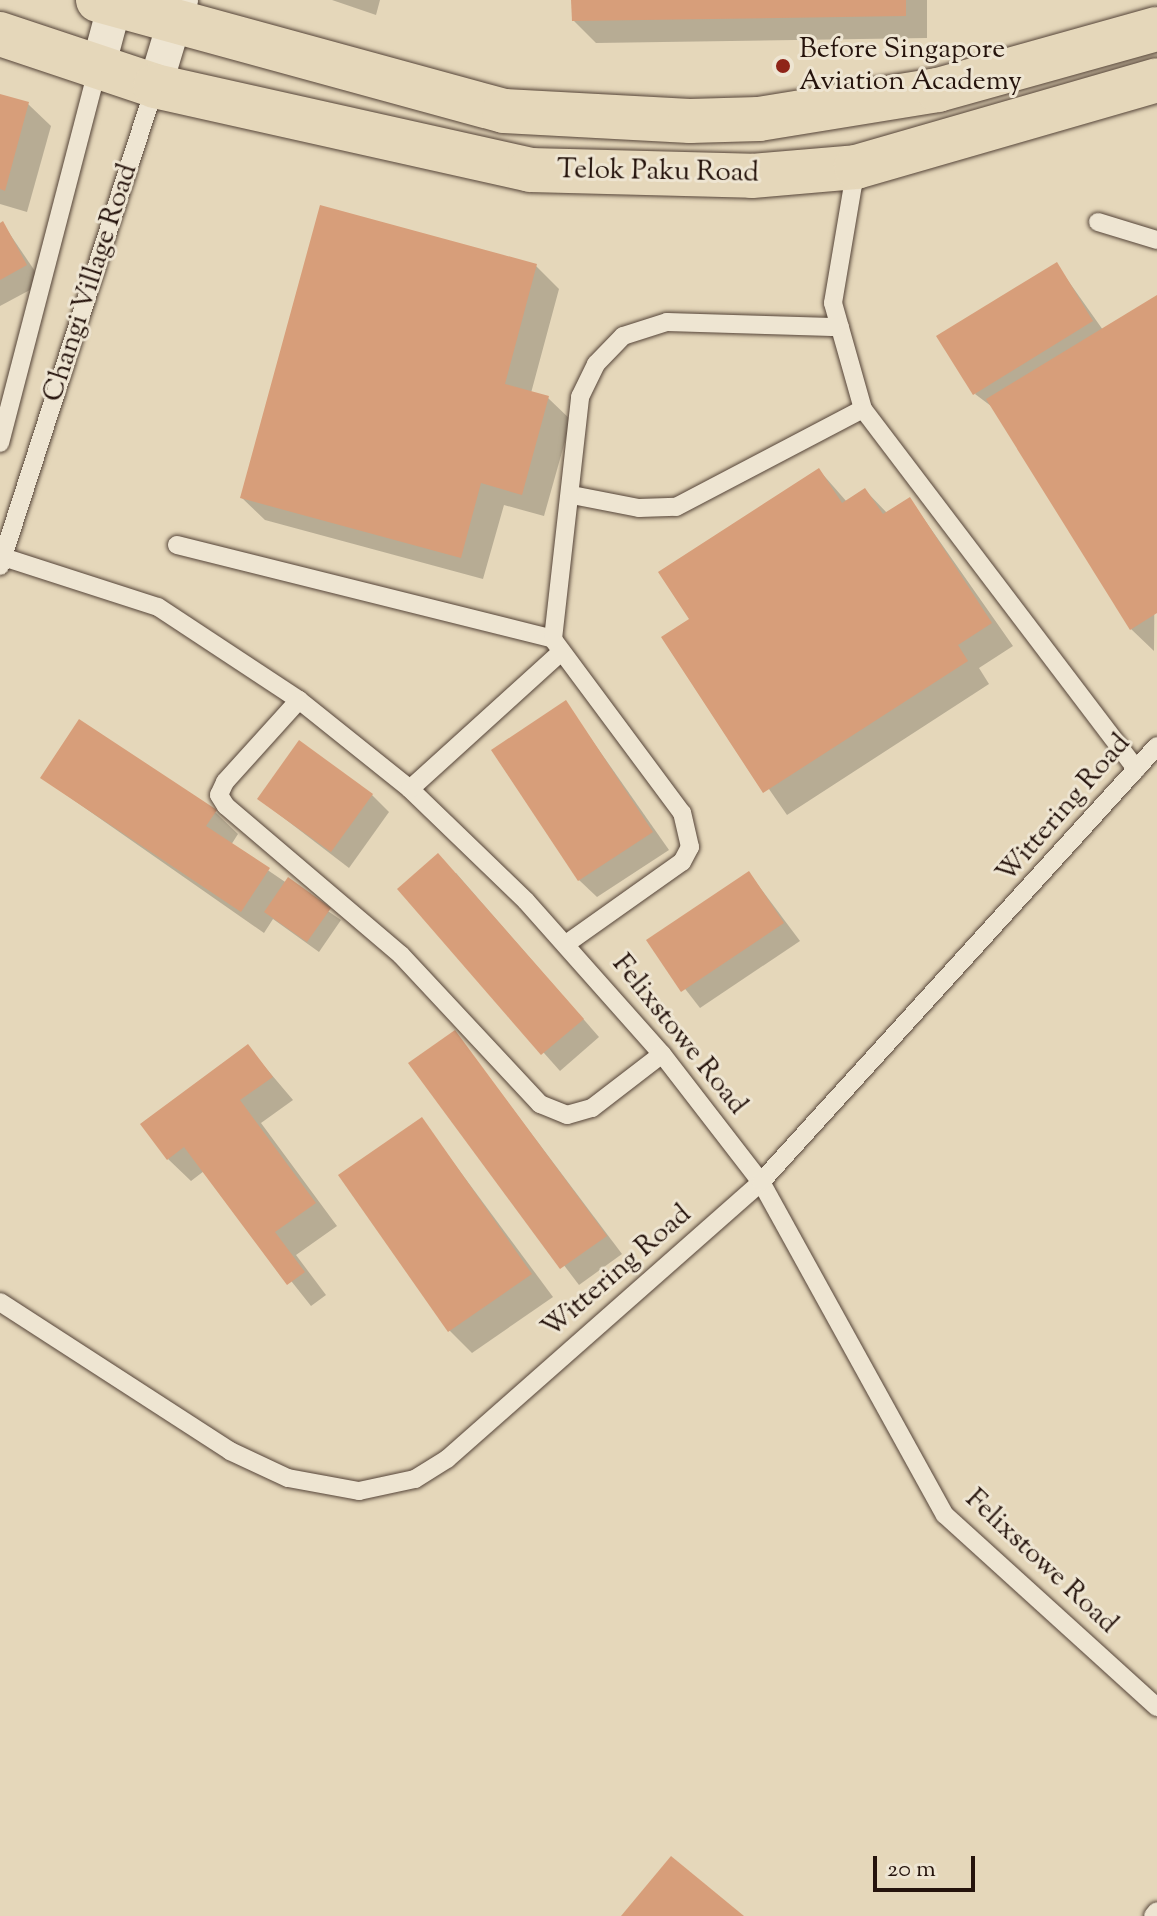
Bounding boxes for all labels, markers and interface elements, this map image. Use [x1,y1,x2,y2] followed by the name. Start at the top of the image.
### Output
[799,33,1022,99] place label: Before Singapore Aviation Academy
[774,57,792,75] marker: Before Singapore Aviation Academy
[557,153,759,191] street label: Telok Paku Road
[37,160,145,406] street label: Changi Village Road
[990,728,1138,890] street label: Wittering Road
[604,948,754,1122] street label: Felixstowe Road
[536,1198,698,1346] street label: Wittering Road
[958,1483,1124,1641] street label: Felixstowe Road
[877,1840,979,1890] scale bar
[887,1853,936,1887] text: 20 m

